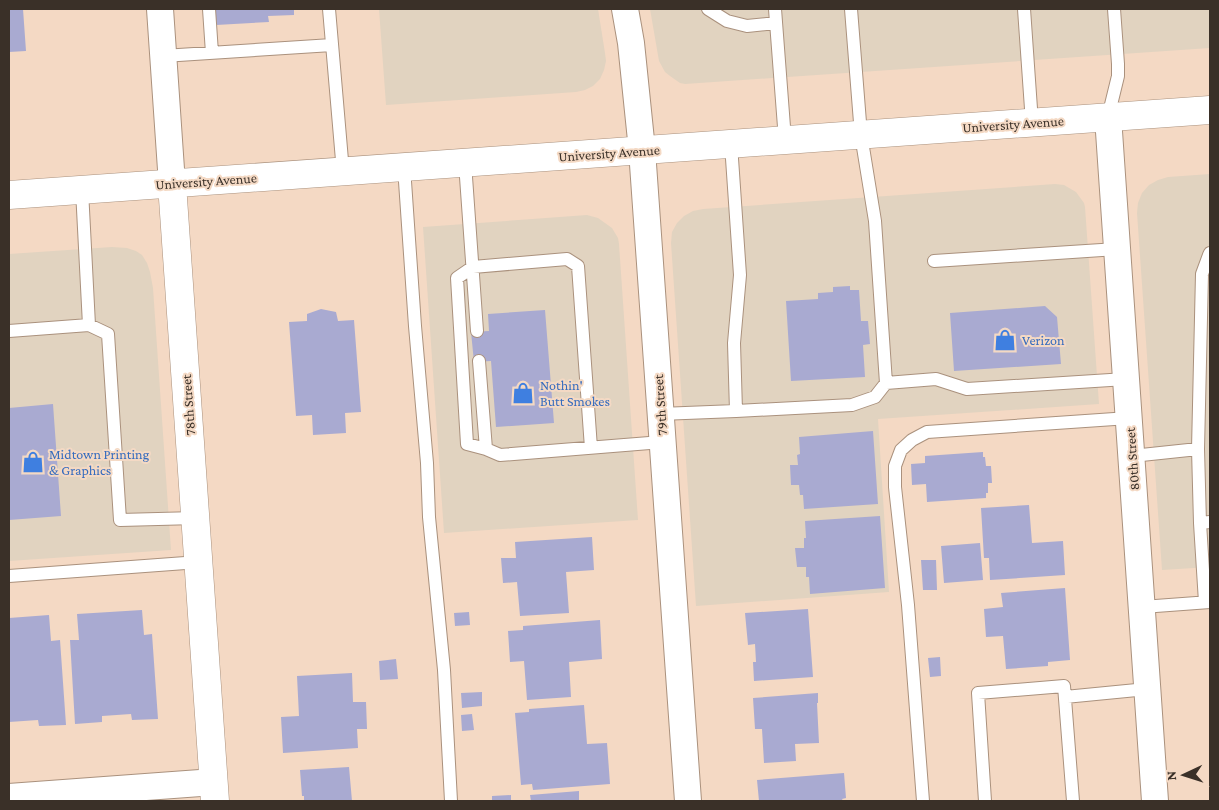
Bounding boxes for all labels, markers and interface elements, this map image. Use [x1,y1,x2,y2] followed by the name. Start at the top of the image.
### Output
[962,112,1064,136] street label: University Avenue
[558,141,660,165] street label: University Avenue
[155,169,257,193] street label: University Avenue
[992,327,1018,353] shop icon: Verizon
[1022,332,1065,348] place label: Verizon
[178,373,198,436] street label: 78th Street
[650,374,670,436] street label: 79th Street
[540,377,610,409] place label: Nothin' Butt Smokes
[510,380,536,406] shop icon: Nothin' Butt Smokes
[1122,427,1142,491] street label: 80th Street
[49,446,150,478] place label: Midtown Printing & Graphics
[20,449,46,475] shop icon: Midtown Printing & Graphics
[1159,750,1209,800] north arrow
[1163,770,1179,781] text: N

